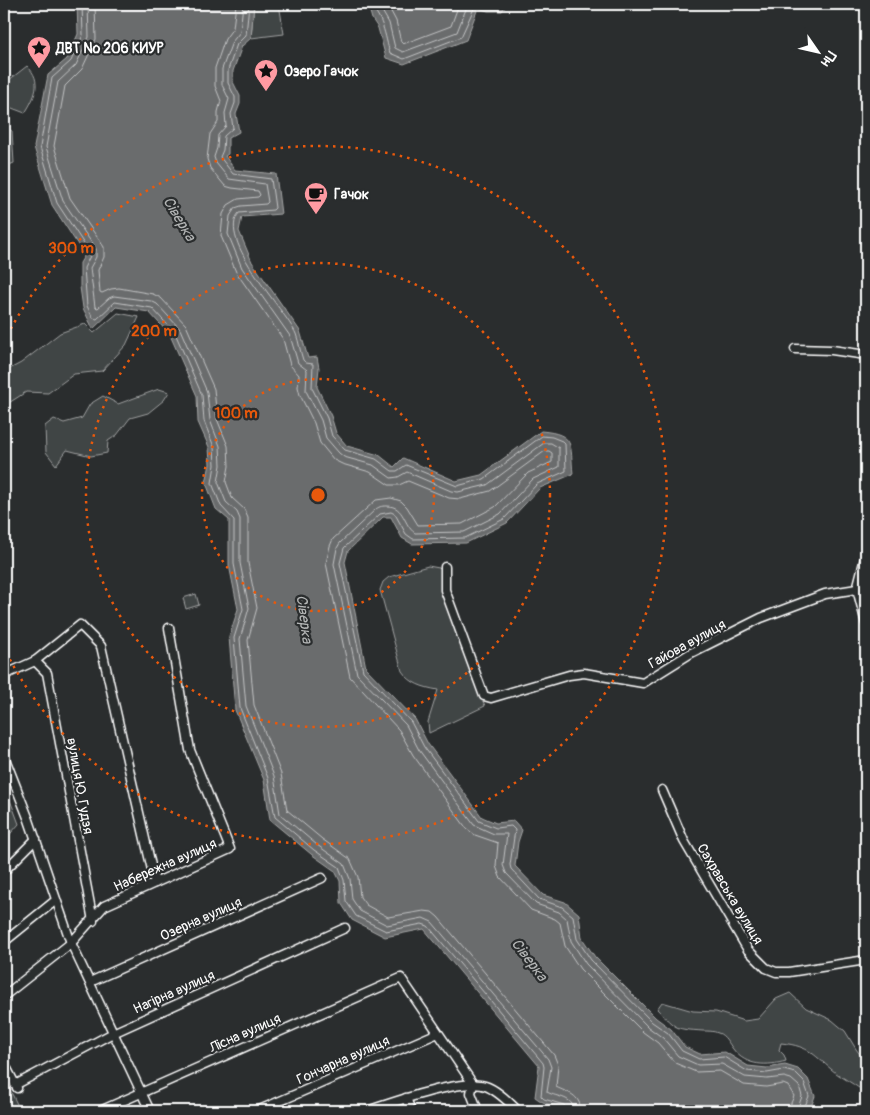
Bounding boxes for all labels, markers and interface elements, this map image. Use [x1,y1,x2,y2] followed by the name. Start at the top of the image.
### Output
[792,28,842,78] north arrow
[26,35,52,69] place icon: ДВТ № 206 КИУР
[55,40,165,57] place label: ДВТ № 206 КИУР
[817,48,840,70] text: Пн
[253,58,279,92] place icon: Озеро Гачок
[284,63,359,80] place label: Озеро Гачок
[303,181,329,215] cafe icon: Гачок
[334,186,369,203] place label: Гачок
[158,193,200,246] water label: Сіверка
[48,239,94,258] text: 300 m
[131,322,177,341] text: 200 m
[215,404,257,423] text: 100 m
[309,486,327,504] centre of rings
[292,594,317,645] water label: Сіверка
[645,616,729,672] street label: Гайова вулиця
[63,737,97,835] street label: вулиця Ю. Гудзя
[111,835,219,895] street label: Набережна вулиця
[693,841,767,947] street label: Сахравська вулиця
[158,893,244,945] street label: Озерна вулиця
[507,935,552,986] water label: Сіверка
[131,966,217,1018] street label: Нагірна вулиця
[206,1010,283,1057] street label: Лісна вулиця
[294,1032,392,1088] street label: Гончарна вулиця

